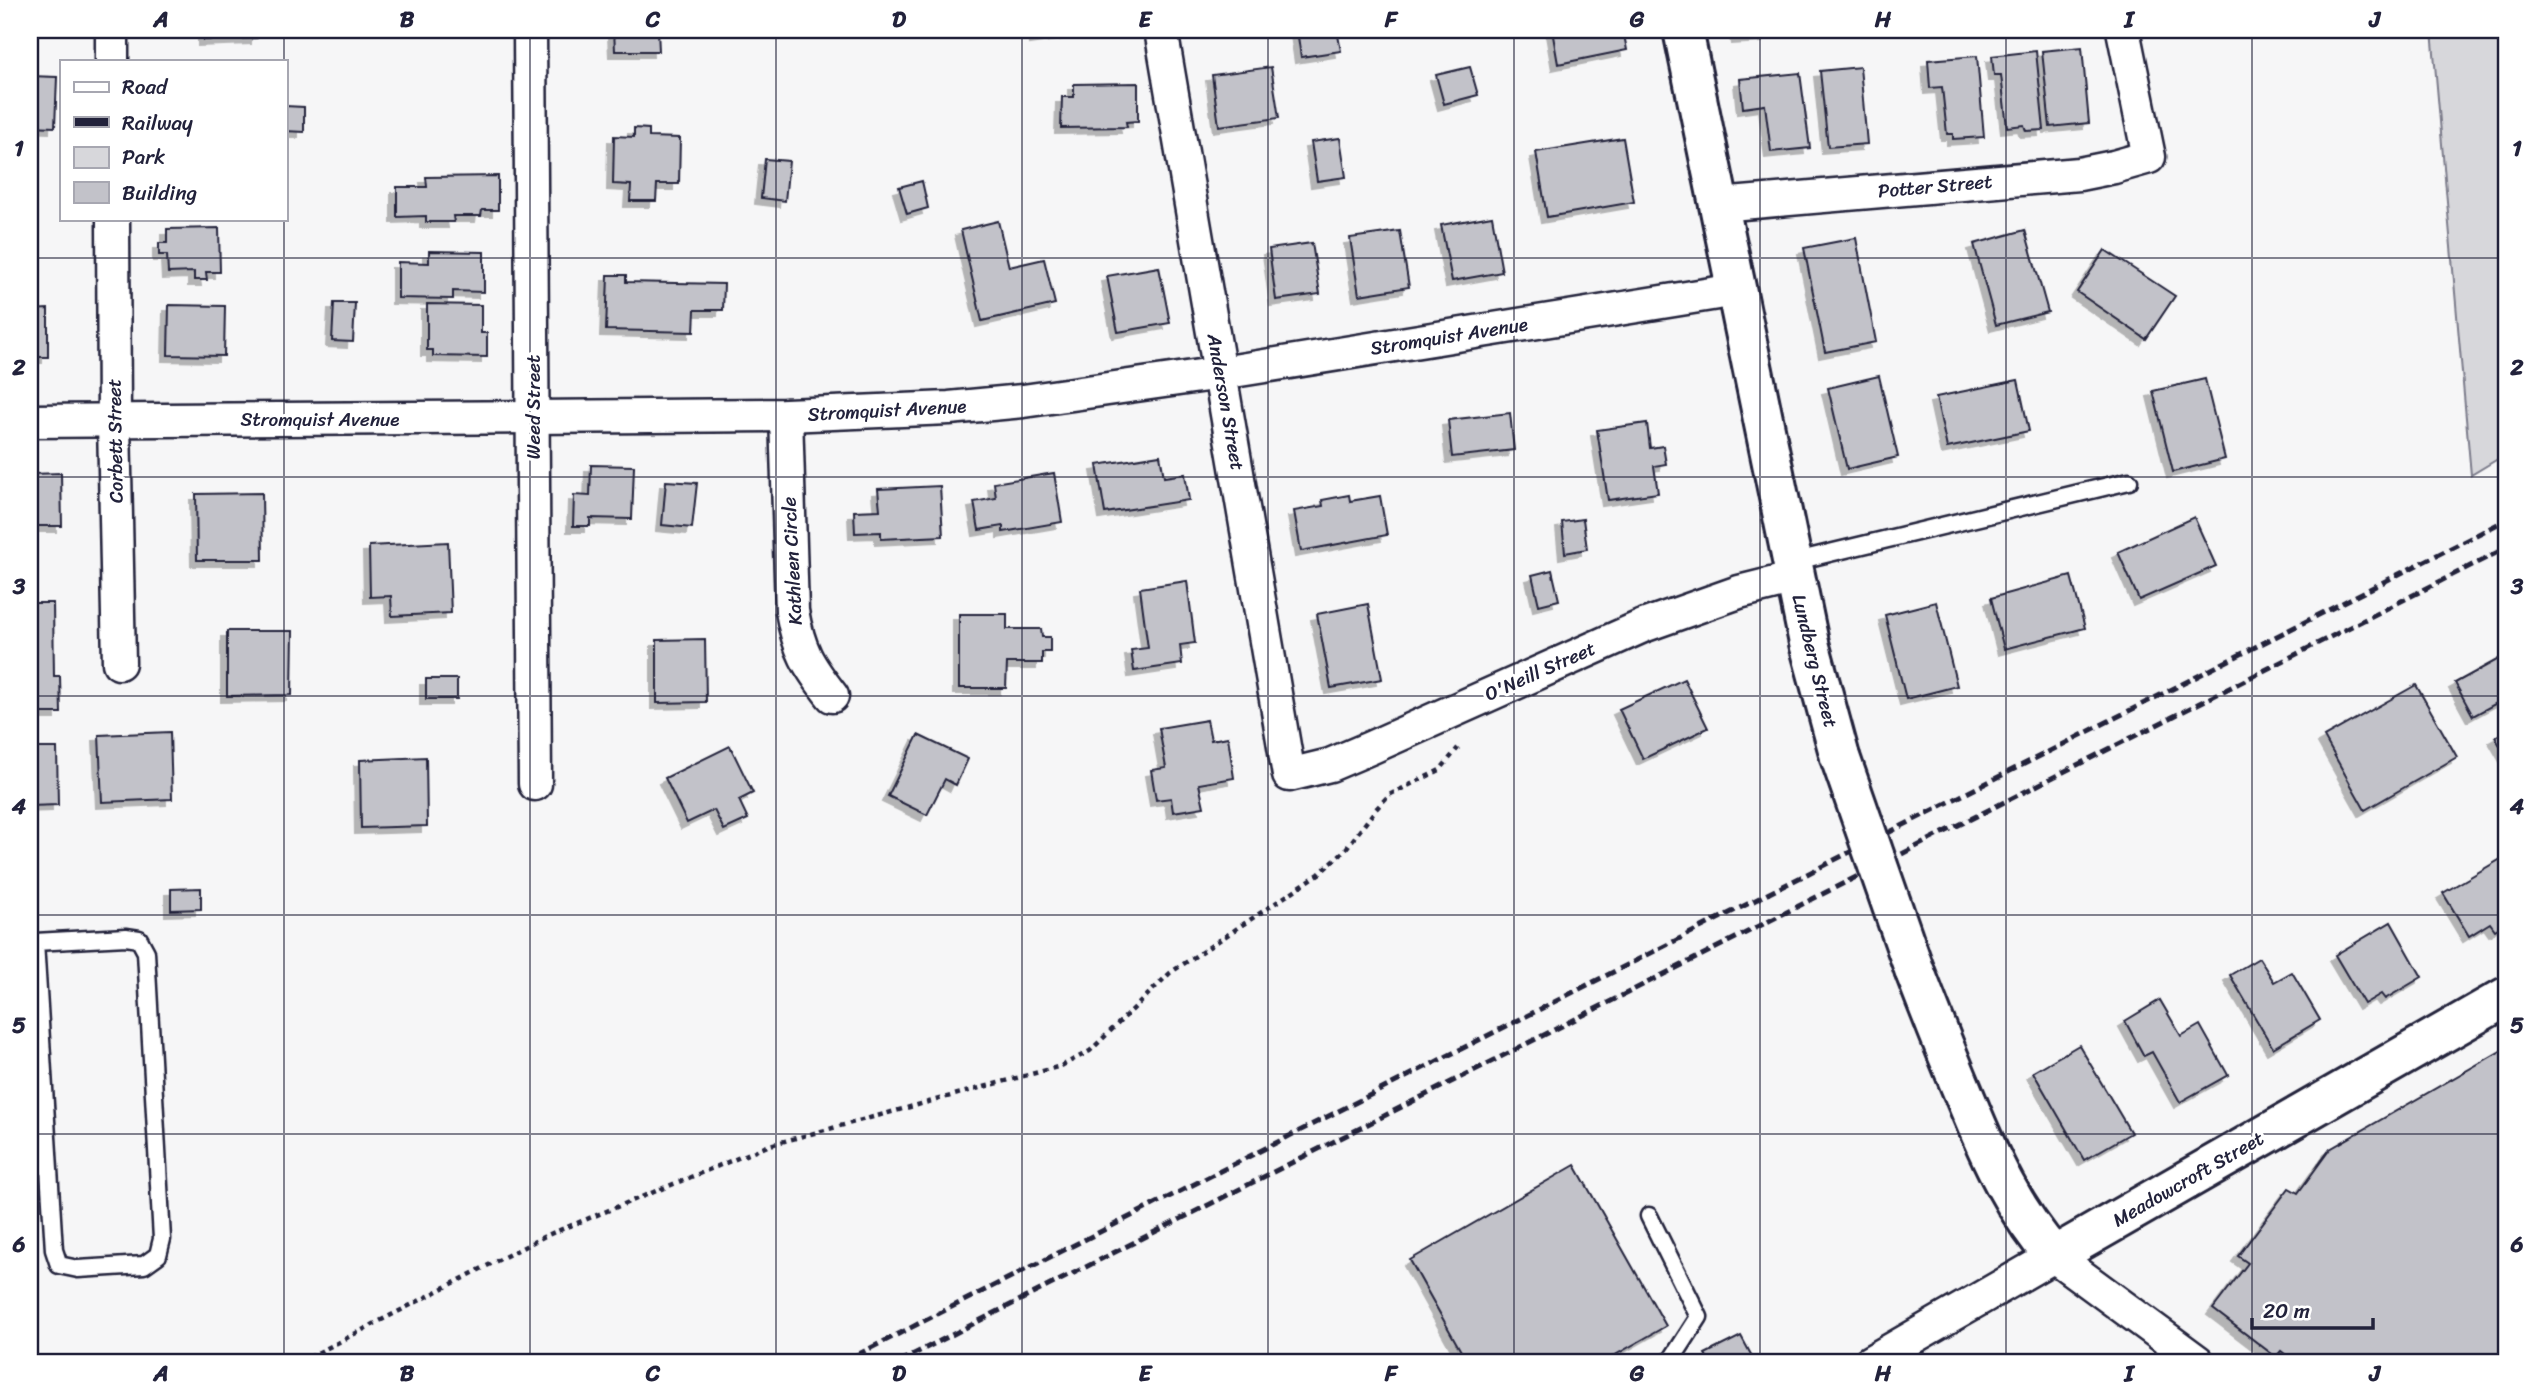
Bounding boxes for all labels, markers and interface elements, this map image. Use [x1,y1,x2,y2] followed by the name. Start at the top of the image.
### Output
[152,0,169,40] text: A
[400,0,415,40] text: B
[645,0,661,40] text: C
[892,0,907,40] text: D
[1139,0,1154,40] text: E
[1384,0,1399,40] text: F
[1629,0,1645,40] text: G
[1874,0,1892,40] text: H
[2123,0,2135,40] text: I
[2368,0,2382,40] text: J
[60,60,287,220] legend
[122,68,169,106] text: Road
[122,104,193,142] text: Railway
[14,128,24,169] text: 1
[2512,128,2522,169] text: 1
[122,138,165,176] text: Park
[1876,165,1994,207] street label: Potter Street
[122,174,198,212] text: Building
[1368,307,1530,365] street label: Stromquist Avenue
[1198,330,1254,473] street label: Anderson Street
[11,347,26,388] text: 2
[2509,347,2524,388] text: 2
[517,355,550,459] street label: Weed Street
[97,378,133,504] street label: Corbett Street
[807,389,967,431] street label: Stromquist Avenue
[241,403,399,436] street label: Stromquist Avenue
[772,496,812,626] street label: Kathleen Circle
[12,566,26,607] text: 3
[2510,566,2524,607] text: 3
[1782,591,1848,731] street label: Lundberg Street
[1479,632,1601,710] street label: O'Neill Street
[11,786,27,827] text: 4
[2509,786,2525,827] text: 4
[12,1005,26,1046] text: 5
[2510,1005,2524,1046] text: 5
[2106,1122,2270,1236] street label: Meadowcroft Street
[11,1224,26,1265] text: 6
[2509,1224,2524,1265] text: 6
[2252,1287,2373,1331] scale bar
[2263,1292,2310,1330] text: 20 m
[152,1353,169,1392] text: A
[400,1353,415,1392] text: B
[645,1353,661,1392] text: C
[892,1353,907,1392] text: D
[1139,1353,1154,1392] text: E
[1384,1353,1399,1392] text: F
[1629,1353,1645,1392] text: G
[1874,1353,1892,1392] text: H
[2123,1353,2135,1392] text: I
[2368,1353,2382,1392] text: J

